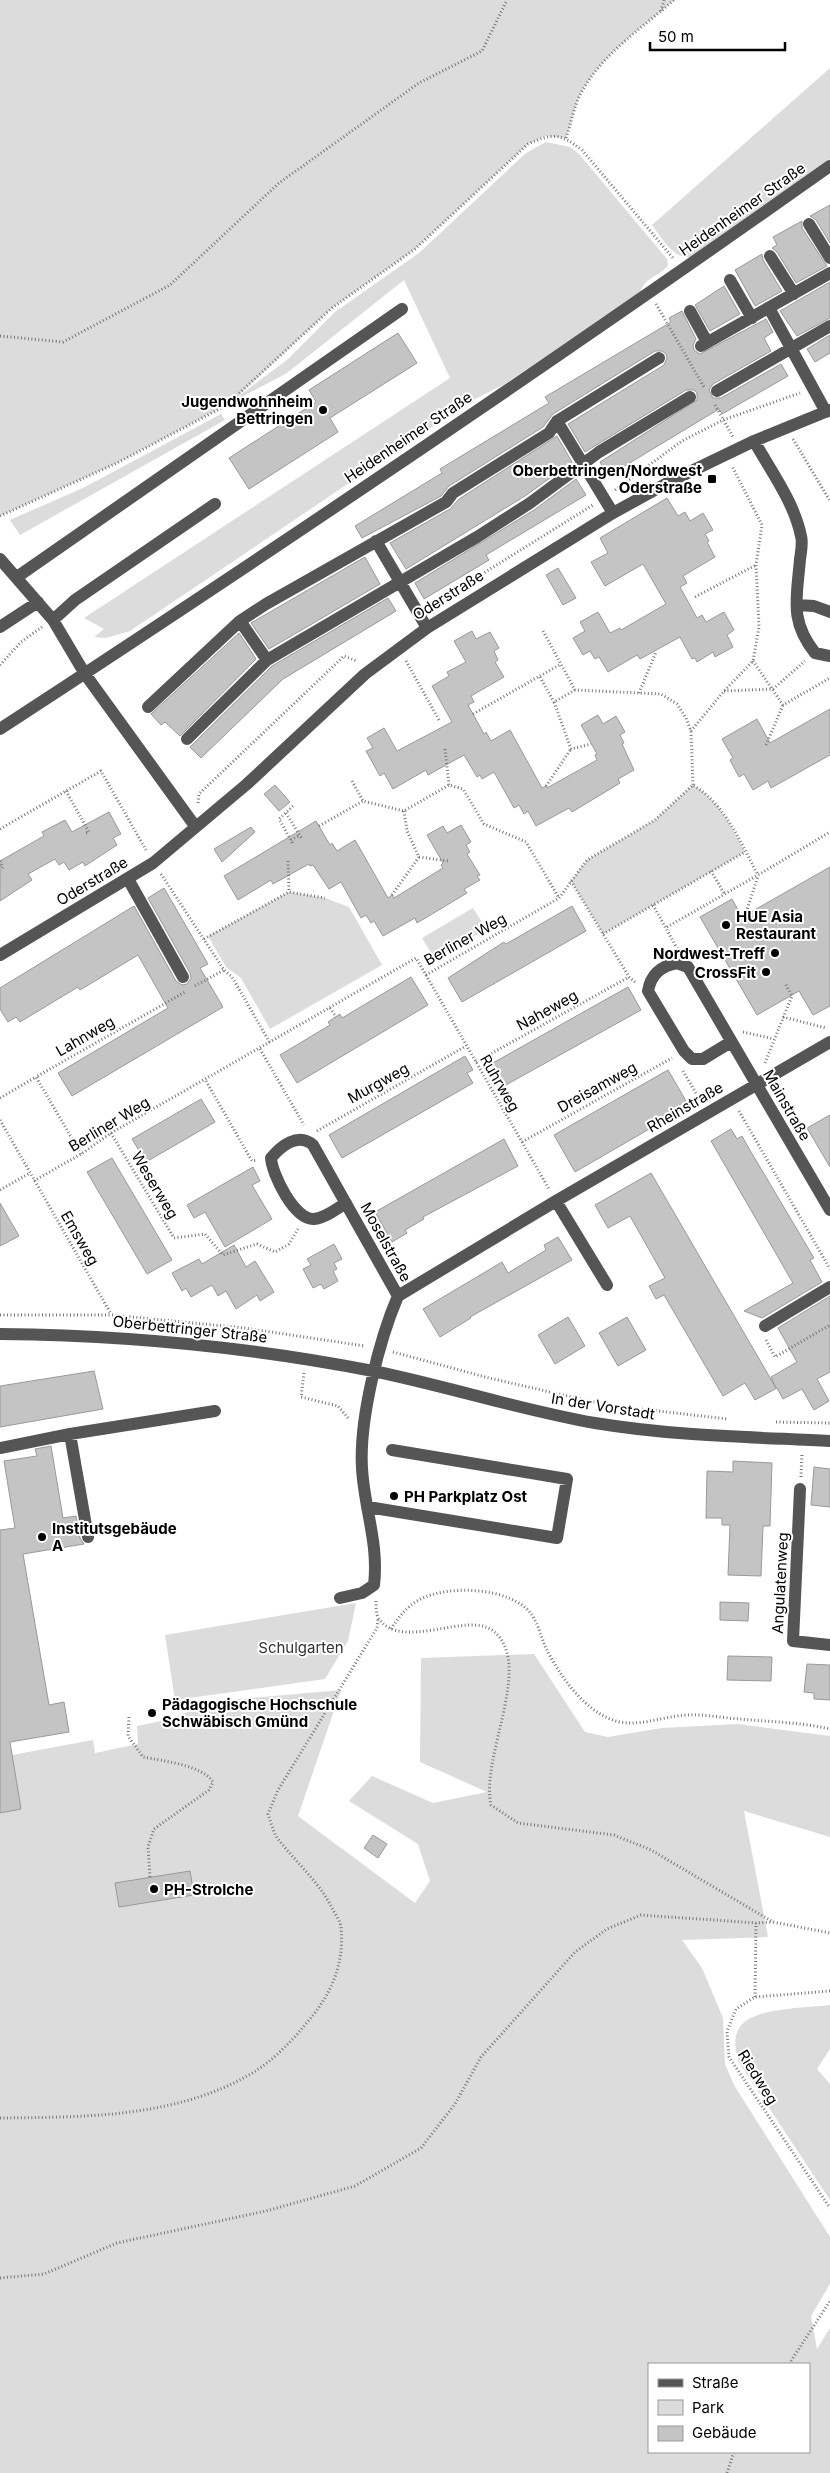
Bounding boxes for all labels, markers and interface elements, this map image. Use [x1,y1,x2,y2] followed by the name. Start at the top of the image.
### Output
[650,20,785,52] scale bar
[658,27,694,46] text: 50 m
[675,158,809,260] street label: Heidenheimer Straße
[341,387,475,487] street label: Heidenheimer Straße
[181,392,313,428] place label: Jugendwohnheim Bettringen
[317,404,329,416] marker: Jugendwohnheim Bettringen
[512,461,703,497] place label: Oberbettringen/Nordwest Oderstraße
[706,473,718,485] marker: Oberbettringen/Nordwest Oderstraße
[409,566,487,624] street label: Oderstraße
[53,852,131,910] street label: Oderstraße
[736,907,817,943] place label: HUE Asia Restaurant
[421,909,509,969] street label: Berliner Weg
[720,919,732,931] marker: HUE Asia Restaurant
[653,944,765,963] place label: Nordwest-Treff
[769,947,781,959] marker: Nordwest-Treff
[695,963,757,982] place label: CrossFit
[760,966,772,978] marker: CrossFit
[513,985,581,1035] street label: Naheweg
[52,1012,118,1060] street label: Lahnweg
[476,1051,524,1115] street label: Ruhrweg
[554,1057,640,1117] street label: Dreisamweg
[344,1058,412,1108] street label: Murgweg
[759,1066,815,1144] street label: Mainstraße
[644,1078,726,1136] street label: Rheinstraße
[65,1092,153,1156] street label: Berliner Weg
[128,1148,182,1222] street label: Weserweg
[356,1199,416,1285] street label: Moselstraße
[57,1207,103,1269] street label: Emsweg
[112,1311,268,1347] street label: Oberbettringer Straße
[550,1388,656,1424] street label: In der Vorstadt
[404,1487,528,1506] place label: PH Parkplatz Ost
[388,1490,400,1502] marker: PH Parkplatz Ost
[52,1519,177,1555] place label: Institutsgebäude A
[36,1531,48,1543] marker: Institutsgebäude A
[768,1532,792,1634] street label: Angulatenweg
[258,1638,344,1657] park label: Schulgarten
[162,1695,357,1731] place label: Pädagogische Hochschule Schwäbisch Gmünd
[146,1707,158,1719] marker: Pädagogische Hochschule Schwäbisch Gmünd
[164,1880,253,1899] place label: PH-Strolche
[148,1883,160,1895] marker: PH-Strolche
[734,2046,782,2108] street label: Riedweg
[648,2363,810,2453] legend
[692,2373,739,2392] text: Straße
[692,2398,725,2417] text: Park
[692,2423,757,2442] text: Gebäude

